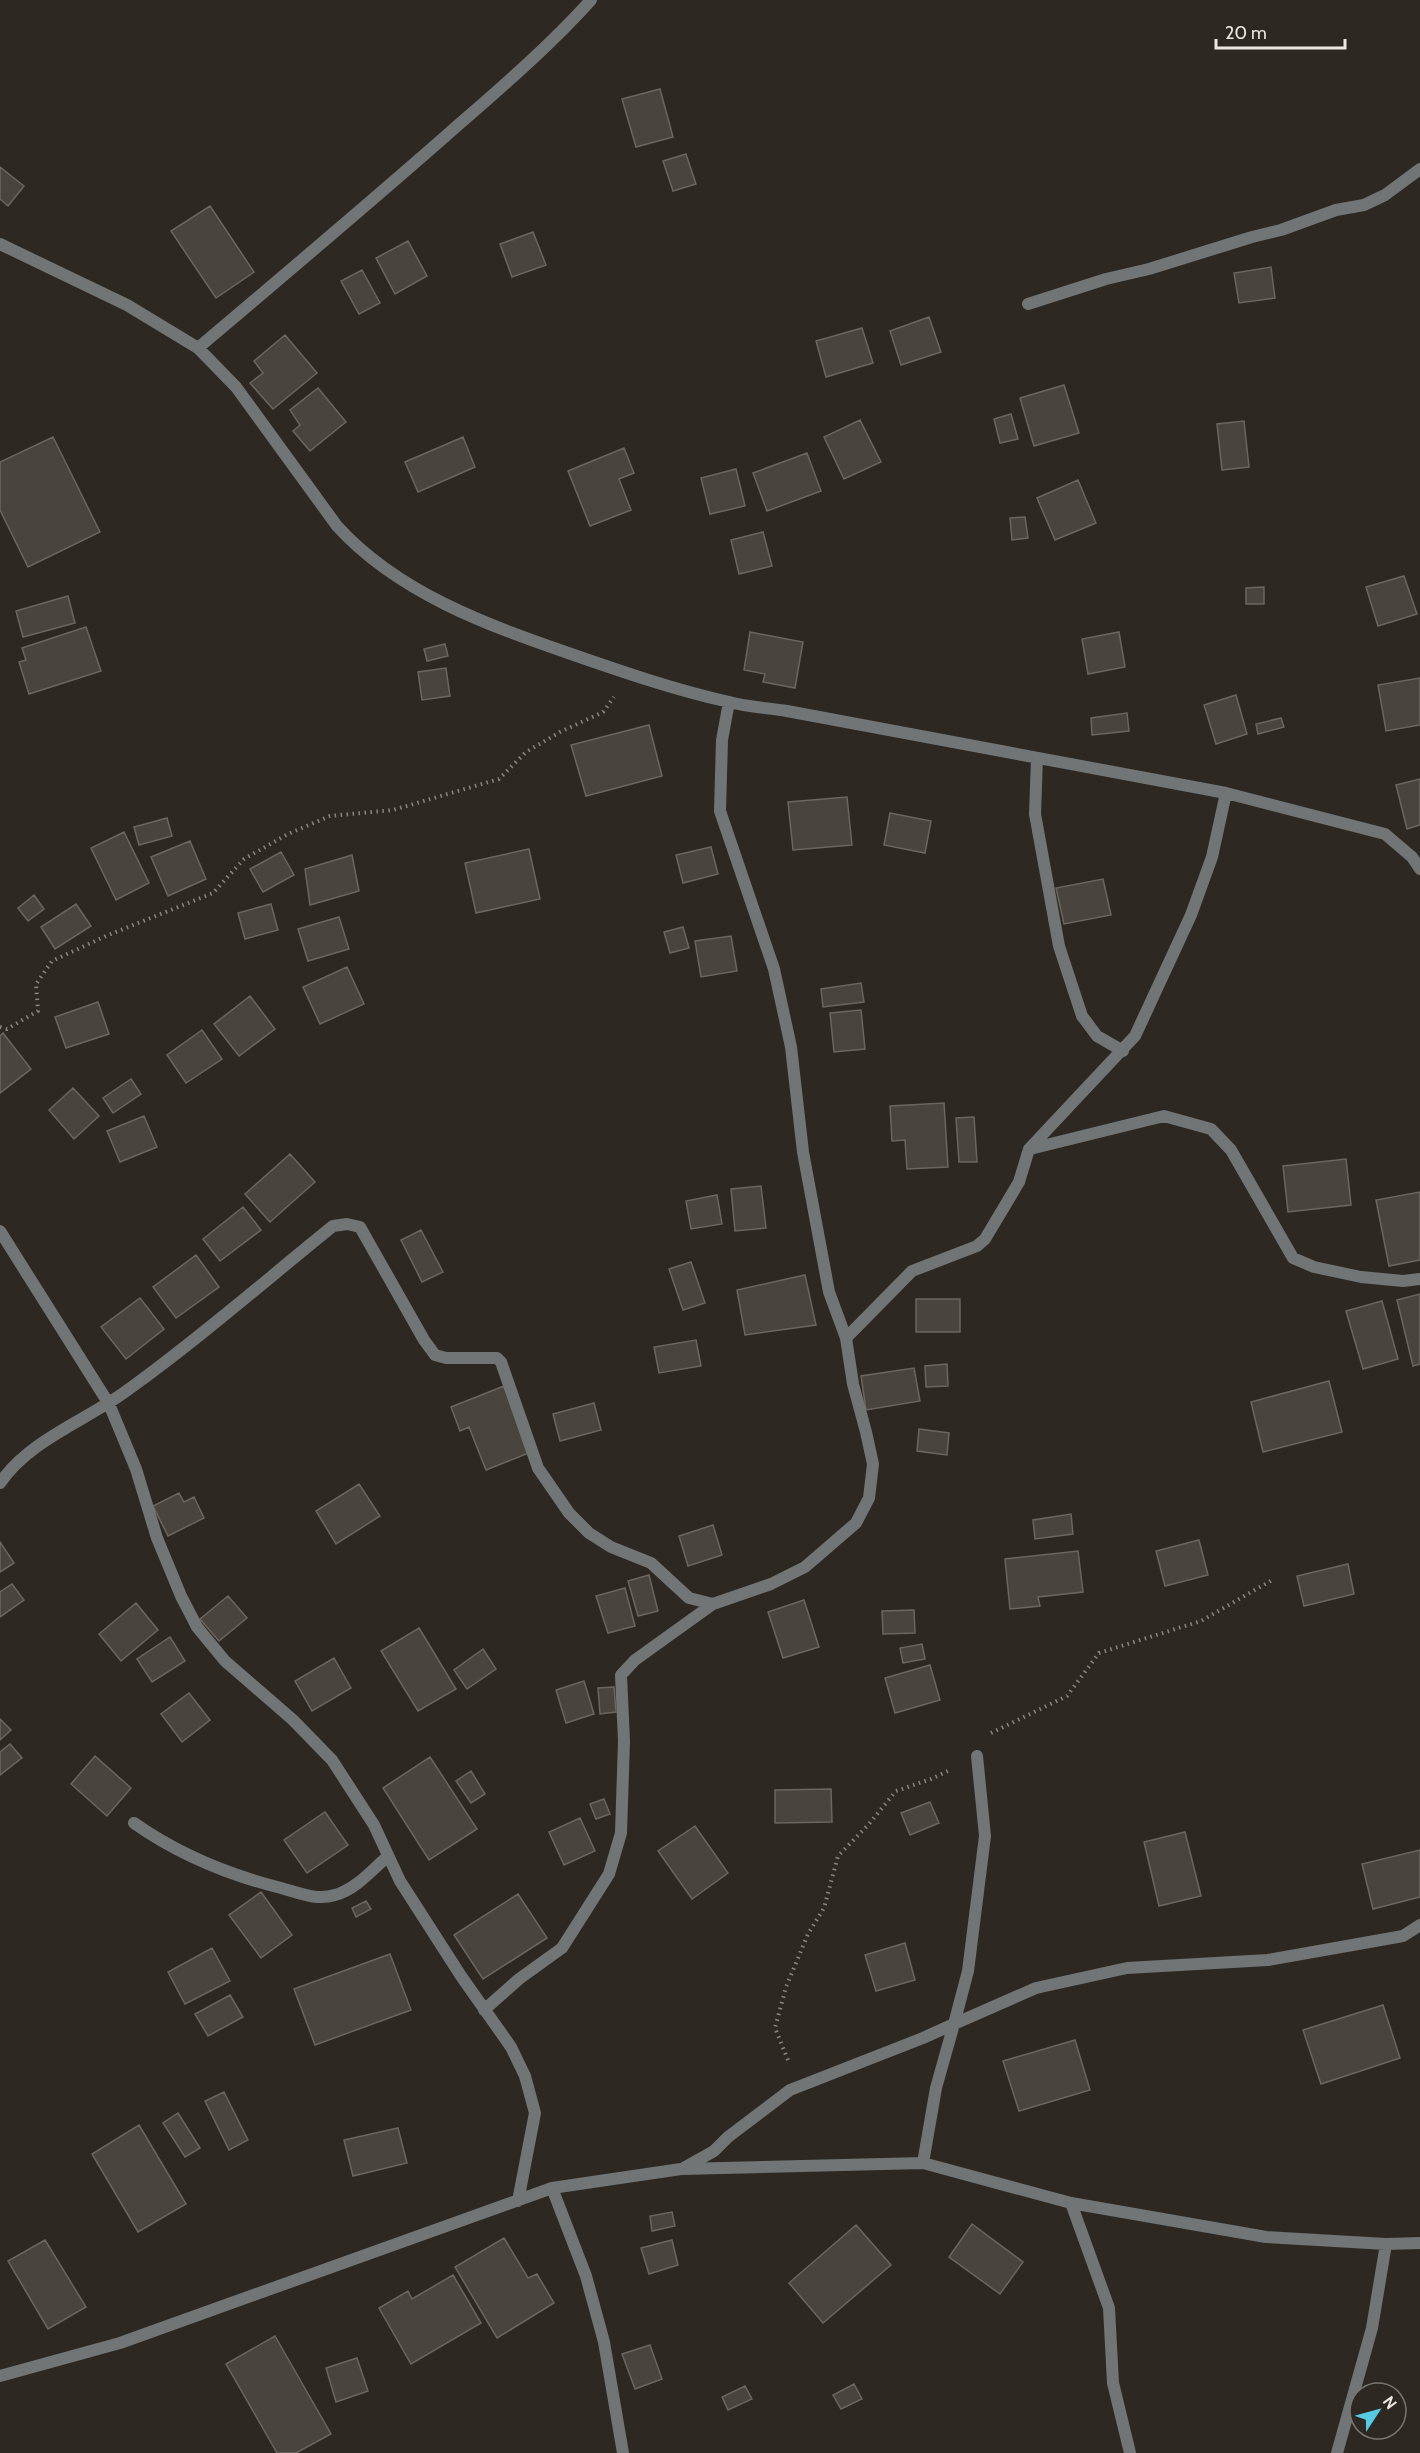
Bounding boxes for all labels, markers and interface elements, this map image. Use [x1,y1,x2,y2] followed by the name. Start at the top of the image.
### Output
[1216,12,1345,50] scale bar
[1225,22,1267,44] text: 20 m
[1348,2381,1408,2441] north arrow
[1379,2392,1401,2413] text: N

